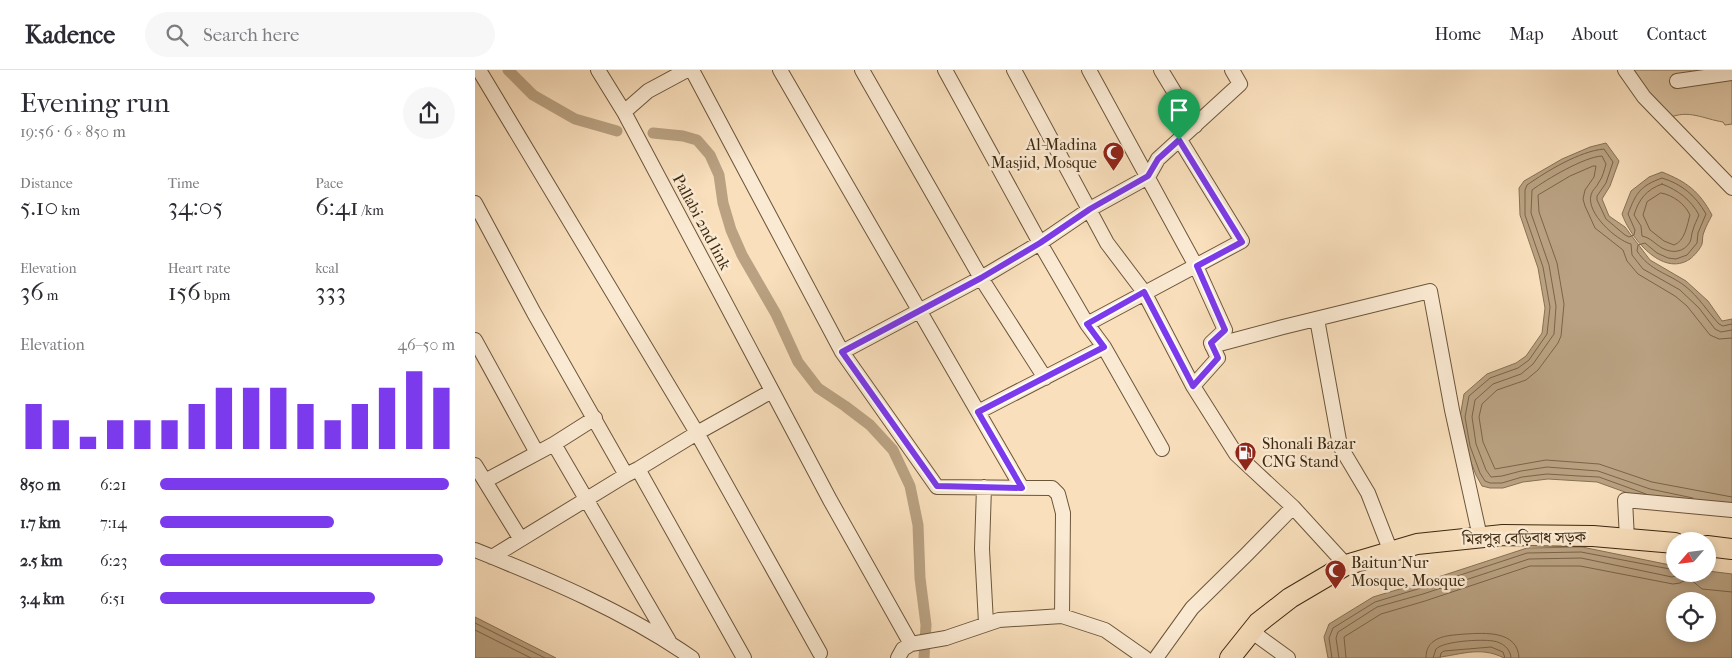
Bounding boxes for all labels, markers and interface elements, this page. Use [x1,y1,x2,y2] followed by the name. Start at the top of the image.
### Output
[145,12,495,57] search box
[25,21,115,49] text: Kadence
[163,21,191,49] icon: search
[203,24,299,46] text: Search here
[1434,24,1481,45] text: Home
[1509,24,1544,45] text: Map
[1572,24,1618,45] text: About
[1646,24,1707,45] text: Contact
[20,86,170,119] text: Evening run
[403,87,455,139] button: share
[1158,89,1200,140] pin
[1165,96,1193,124] icon: arrive
[20,122,126,141] text: 19:56 · 6 × 850 m
[991,135,1098,172] place label: Al-Madina Masjid, Mosque
[1101,141,1125,172] mosque icon: Al-Madina Masjid, Mosque
[669,171,736,274] street label: Pallabi 2nd link
[20,175,73,192] text: Distance
[168,175,199,192] text: Time
[315,175,343,192] text: Pace
[20,192,58,221] text: 5.10
[168,192,223,221] text: 34:05
[315,192,359,221] text: 6:41
[58,202,80,219] text: km
[359,202,384,219] text: /km
[20,260,77,277] text: Elevation
[168,260,230,277] text: Heart rate
[315,260,339,277] text: kcal
[20,277,44,306] text: 36
[168,277,201,306] text: 156
[315,277,346,306] text: 333
[44,287,58,304] text: m
[201,287,230,304] text: bpm
[20,335,85,354] text: Elevation
[397,335,455,354] text: 46–50 m
[1262,434,1356,471] place label: Shonali Bazar CNG Stand
[1234,440,1258,471] fuel station icon: Shonali Bazar CNG Stand
[20,475,60,494] text: 850 m
[100,475,126,494] text: 6:21
[20,513,61,532] text: 1.7 km
[100,513,127,532] text: 7:14
[1461,527,1587,549] street label: মিরপুর বেড়িবাধ সড়ক
[1666,532,1716,582] north arrow
[1666,532,1716,642] map controls
[20,551,63,570] text: 2.5 km
[100,551,127,570] text: 6:23
[1351,553,1465,590] place label: Baitun Nur Mosque, Mosque
[1323,559,1347,590] mosque icon: Baitun Nur Mosque, Mosque
[20,589,64,608] text: 3.4 km
[100,589,125,608] text: 6:51
[1666,592,1716,642] button: locate

